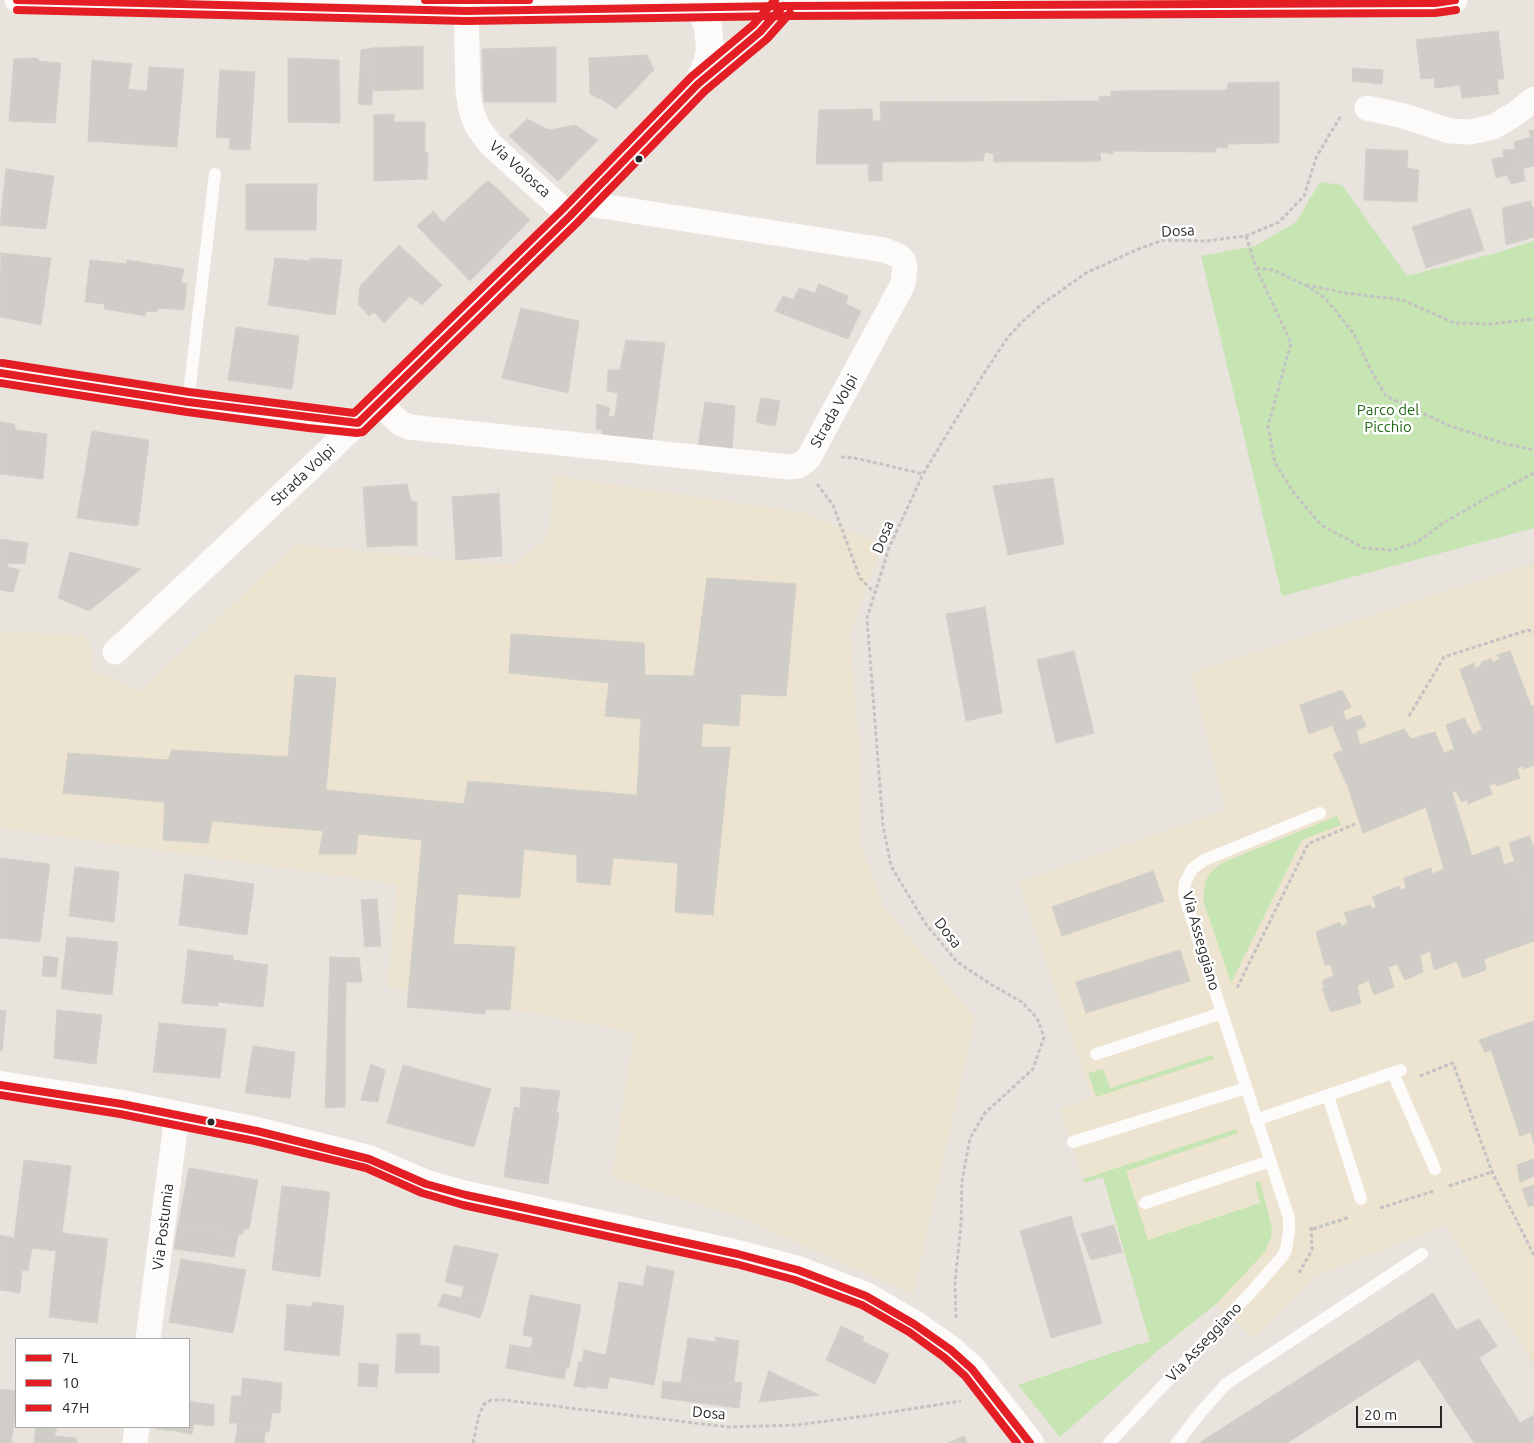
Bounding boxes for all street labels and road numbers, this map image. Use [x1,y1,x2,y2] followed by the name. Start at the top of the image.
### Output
[486,137,554,201] street label: Via Volosca
[1161,221,1195,241] street label: Dosa
[806,371,862,451] street label: Strada Volpi
[267,441,339,509] street label: Strada Volpi
[868,518,898,556] street label: Dosa
[1178,890,1224,992] street label: Via Asseggiano
[931,914,965,952] street label: Dosa
[149,1182,177,1272] street label: Via Postumia
[1163,1299,1245,1385] street label: Via Asseggiano
[691,1403,727,1423] street label: Dosa

